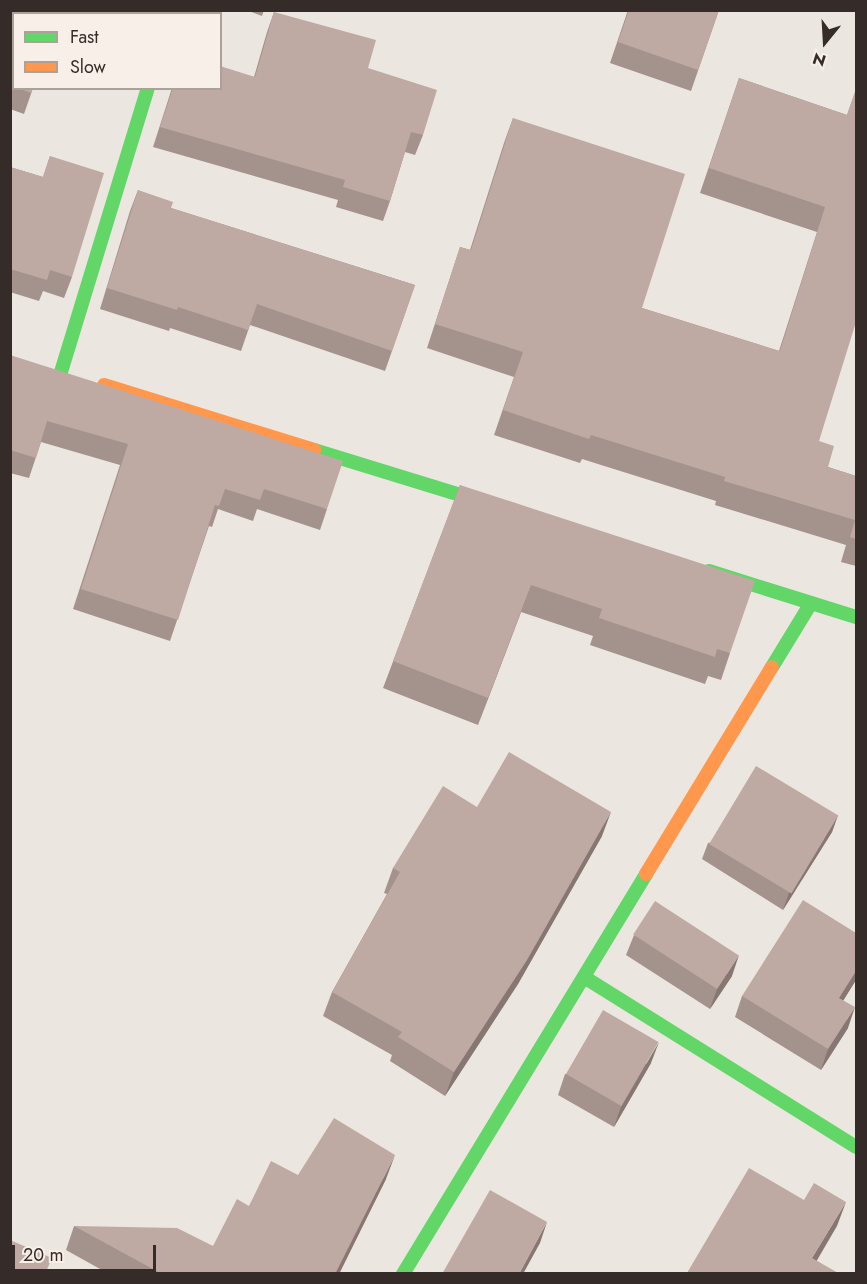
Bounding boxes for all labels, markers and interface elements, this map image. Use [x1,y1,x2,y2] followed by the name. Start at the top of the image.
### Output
[12,12,222,90] legend
[795,12,855,72] north arrow
[70,24,99,50] text: Fast
[810,47,829,72] text: N
[70,54,106,80] text: Slow
[15,1233,159,1271] scale bar
[23,1242,63,1268] text: 20 m

